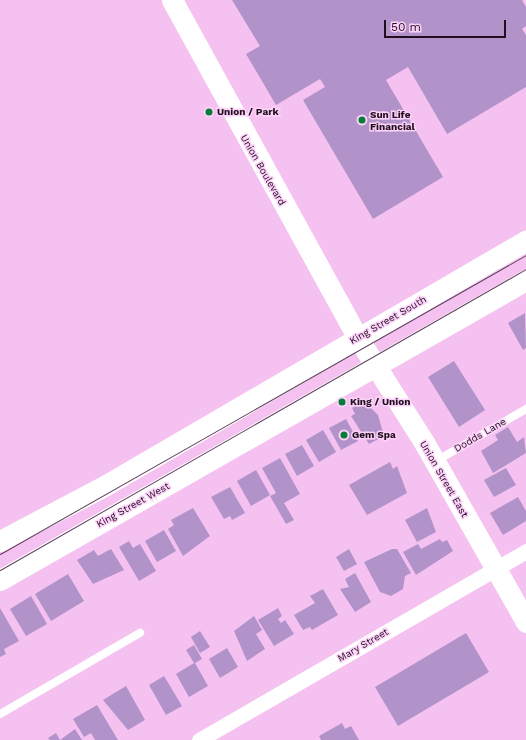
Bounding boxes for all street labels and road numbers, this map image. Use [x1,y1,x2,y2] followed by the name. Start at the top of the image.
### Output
[238,132,288,208] street label: Union Boulevard
[347,293,429,347] street label: King Street South
[452,415,508,455] street label: Dodds Lane
[417,439,471,519] street label: Union Street East
[94,480,172,530] street label: King Street West
[335,626,391,664] street label: Mary Street

